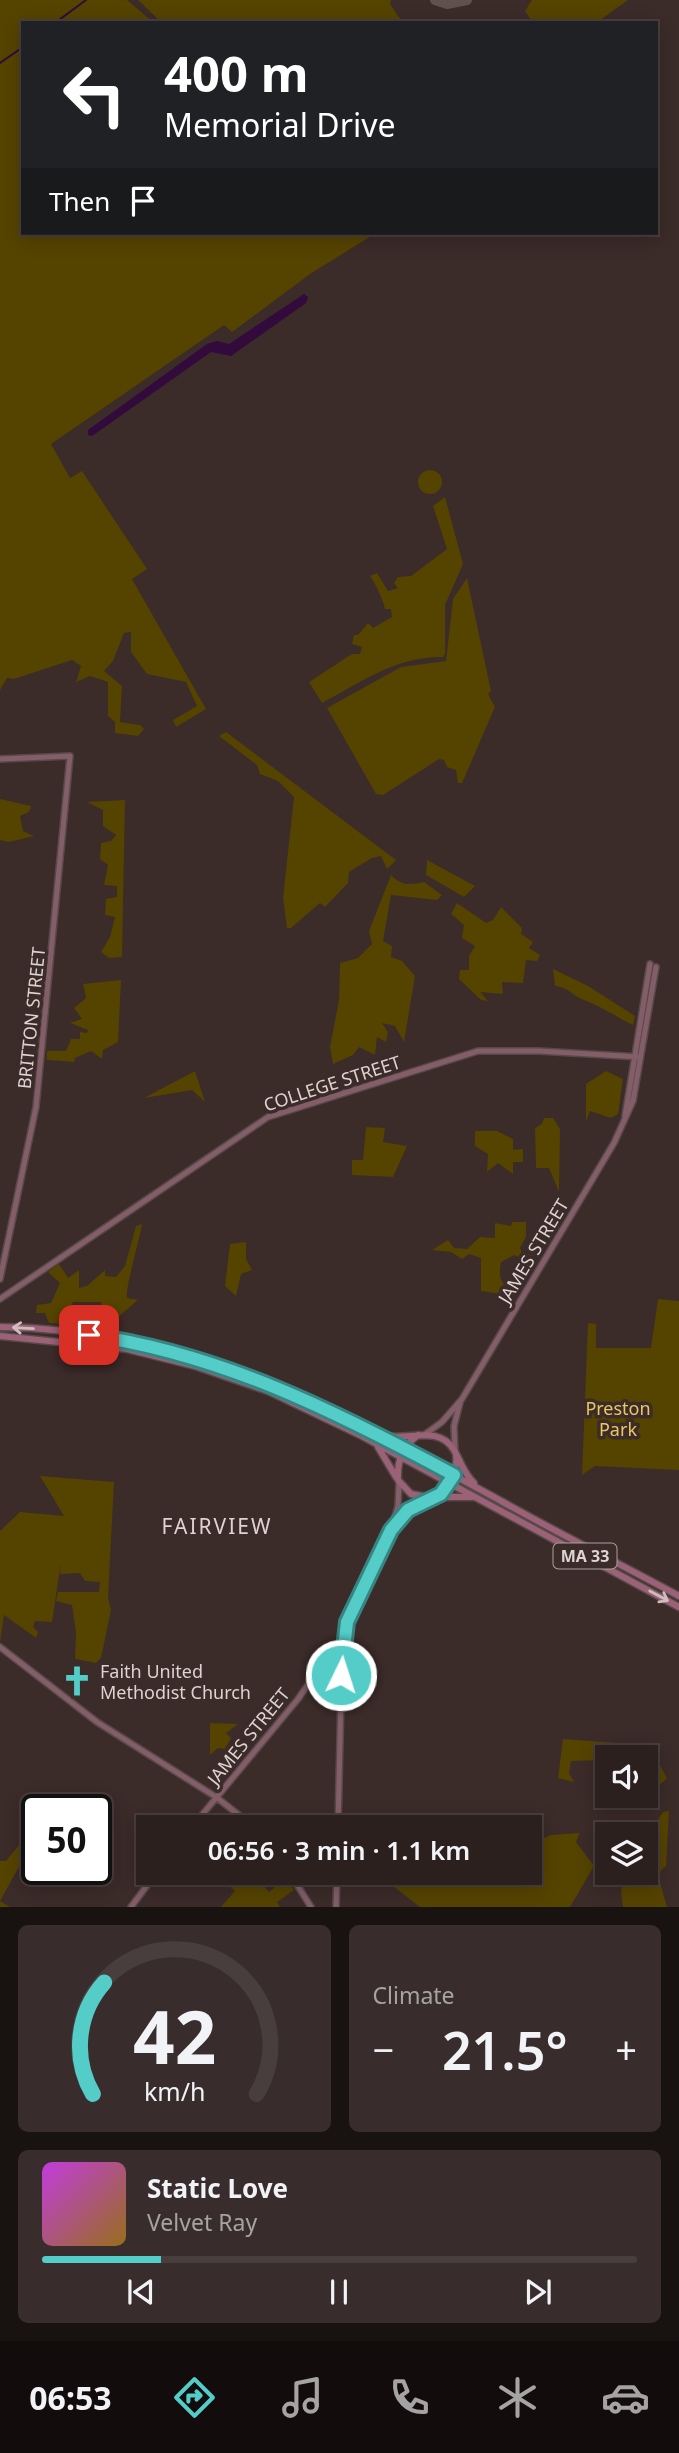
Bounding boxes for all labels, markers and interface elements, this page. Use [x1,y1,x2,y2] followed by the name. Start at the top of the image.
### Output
[164,40,309,106] text: 400 m
[49,49,140,140] icon: left
[164,103,396,146] text: Memorial Drive
[124,182,162,220] icon: arrive
[49,183,110,219] text: Then
[12,946,50,1090] street label: BRITTON STREET
[260,1050,404,1116] street label: COLLEGE STREET
[491,1194,574,1310] street label: JAMES STREET
[59,1305,119,1365] pin
[70,1316,108,1354] icon: arrive
[12,1321,35,1334] one-way arrow
[585,1396,651,1441] park label: Preston Park
[161,1512,273,1540] district label: FAIRVIEW
[554,1544,616,1568] road number: MA 33
[648,1590,669,1603] one-way arrow
[304,1638,378,1712] position arrow
[100,1659,251,1704] place label: Faith United Methodist Church
[60,1664,94,1698] church icon: Faith United Methodist Church
[200,1682,295,1791] street label: JAMES STREET
[595,1745,658,1885] map controls
[595,1745,658,1808] button: sound
[21,1794,112,1885] speed limit sign: 50
[595,1822,658,1885] button: layers
[208,1832,470,1868] text: 06:56 · 3 min · 1.1 km
[373,1979,455,2011] text: Climate
[133,1987,216,2086] text: 42
[442,2014,568,2085] text: 21.5°
[373,2023,394,2075] text: −
[615,2023,637,2075] text: +
[143,2074,205,2108] text: km/h
[147,2170,288,2206] text: Static Love
[147,2206,257,2238] text: Velvet Ray
[122,2273,160,2311] icon: previous
[320,2273,358,2311] icon: pause
[519,2273,557,2311] icon: next
[170,2373,219,2422] icon: directions
[278,2373,327,2422] icon: music
[385,2373,434,2422] icon: phone
[493,2373,542,2422] icon: climate
[601,2373,650,2422] icon: car
[29,2376,112,2419] text: 06:53

